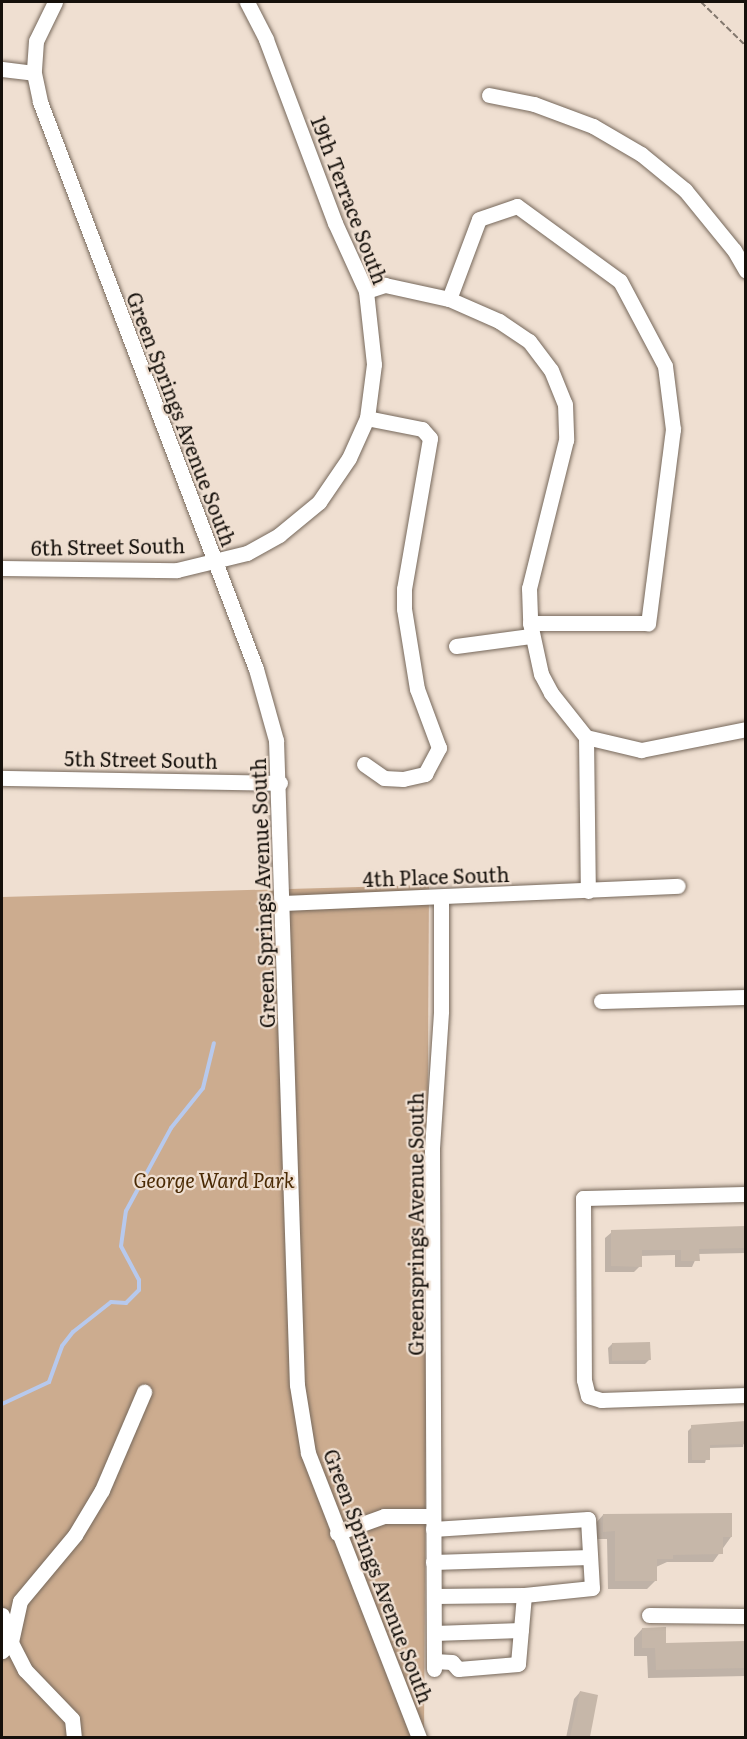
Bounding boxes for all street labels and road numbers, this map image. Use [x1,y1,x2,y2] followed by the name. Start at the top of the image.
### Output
[307,112,393,288] street label: 19th Terrace South
[122,288,242,550] street label: Green Springs Avenue South
[31,533,185,559] street label: 6th Street South
[64,746,218,772] street label: 5th Street South
[245,757,279,1029] street label: Green Springs Avenue South
[362,861,510,891] street label: 4th Place South
[403,1092,427,1356] street label: Greensprings Avenue South
[319,1445,439,1707] street label: Green Springs Avenue South

